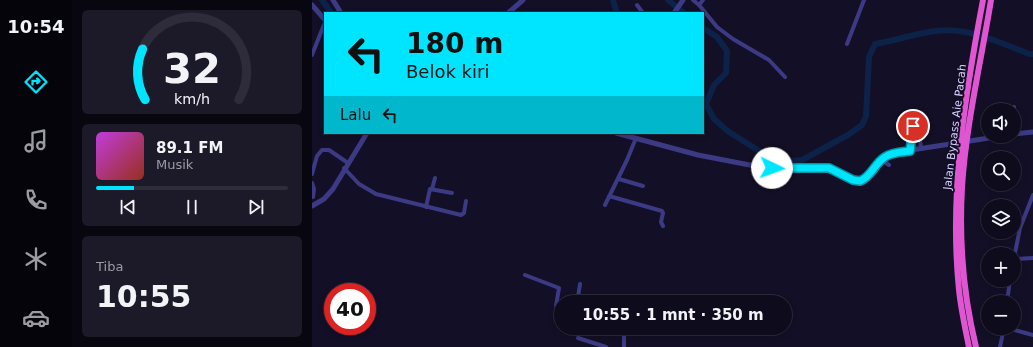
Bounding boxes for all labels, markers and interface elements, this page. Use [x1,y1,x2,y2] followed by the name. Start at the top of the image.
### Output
[7,16,65,37] text: 10:54
[406,27,503,60] text: 180 m
[340,28,392,80] icon: left
[163,44,221,93] text: 32
[406,61,489,82] text: Belok kiri
[941,63,969,192] street label: Jalan Bypass Aie Pacah
[22,68,50,96] icon: directions
[174,91,210,107] text: km/h
[981,103,1021,335] map controls
[981,103,1021,143] button: sound
[379,104,401,126] icon: left
[340,106,371,124] text: Lalu
[896,109,930,143] pin
[902,115,924,137] icon: arrive
[22,127,50,155] icon: music
[156,139,223,157] text: 89.1 FM
[751,147,793,189] position arrow
[981,151,1021,191] button: search
[156,157,193,172] text: Musik
[22,186,50,214] icon: phone
[117,196,139,218] icon: previous
[181,196,203,218] icon: pause
[245,196,267,218] icon: next
[981,199,1021,239] button: layers
[22,245,50,273] icon: climate
[981,247,1021,287] button: +
[96,259,123,274] text: Tiba
[96,279,192,314] text: 10:55
[324,283,376,335] speed limit sign: 40
[981,295,1021,335] button: −
[22,304,50,332] icon: car
[582,306,764,324] text: 10:55 · 1 mnt · 350 m

